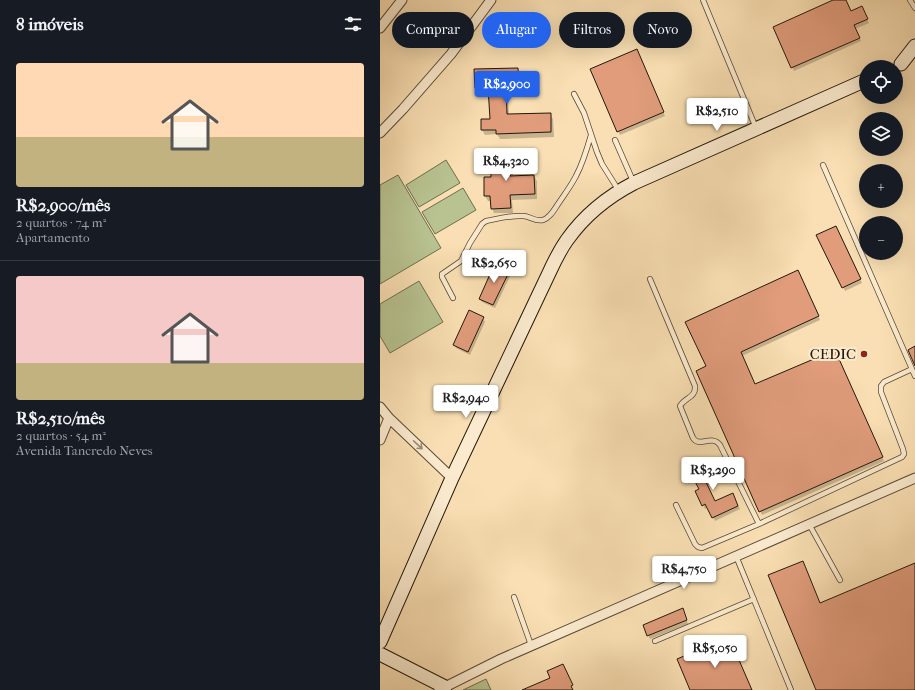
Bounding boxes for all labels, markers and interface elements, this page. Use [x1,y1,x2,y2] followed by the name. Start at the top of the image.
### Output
[392,12,474,48] chip: Comprar
[482,12,551,48] chip: Alugar
[559,12,625,48] chip: Filtros
[633,12,692,48] chip: Novo
[342,13,364,35] icon: filters
[16,14,83,34] text: 8 imóveis
[859,60,903,260] map controls
[859,60,903,104] button: locate
[470,71,544,105] pin: R$2,900
[484,76,530,91] text: R$2,900
[154,89,226,161] icon: home
[680,98,754,132] pin: R$2,510
[696,103,738,118] text: R$2,510
[859,112,903,156] button: layers
[469,148,543,182] pin: R$4,320
[483,153,529,168] text: R$4,320
[859,164,903,208] button: +
[16,195,110,215] text: R$2,900/mês
[16,215,106,230] text: 2 quartos · 74 m²
[859,216,903,260] button: −
[16,230,90,245] text: Apartamento
[457,250,531,284] pin: R$2,650
[471,255,517,270] text: R$2,650
[154,302,226,374] icon: home
[810,345,856,363] place label: CEDIC
[859,349,869,359] marker: CEDIC
[429,385,503,419] pin: R$2,940
[442,390,490,405] text: R$2,940
[16,408,105,428] text: R$2,510/mês
[16,428,106,443] text: 2 quartos · 54 m²
[412,440,422,449] one-way arrow
[16,443,153,458] text: Avenida Tancredo Neves
[676,457,750,491] pin: R$3,290
[690,462,736,477] text: R$3,290
[647,556,721,590] pin: R$4,750
[661,561,707,576] text: R$4,750
[678,635,752,669] pin: R$5,050
[693,640,737,655] text: R$5,050

